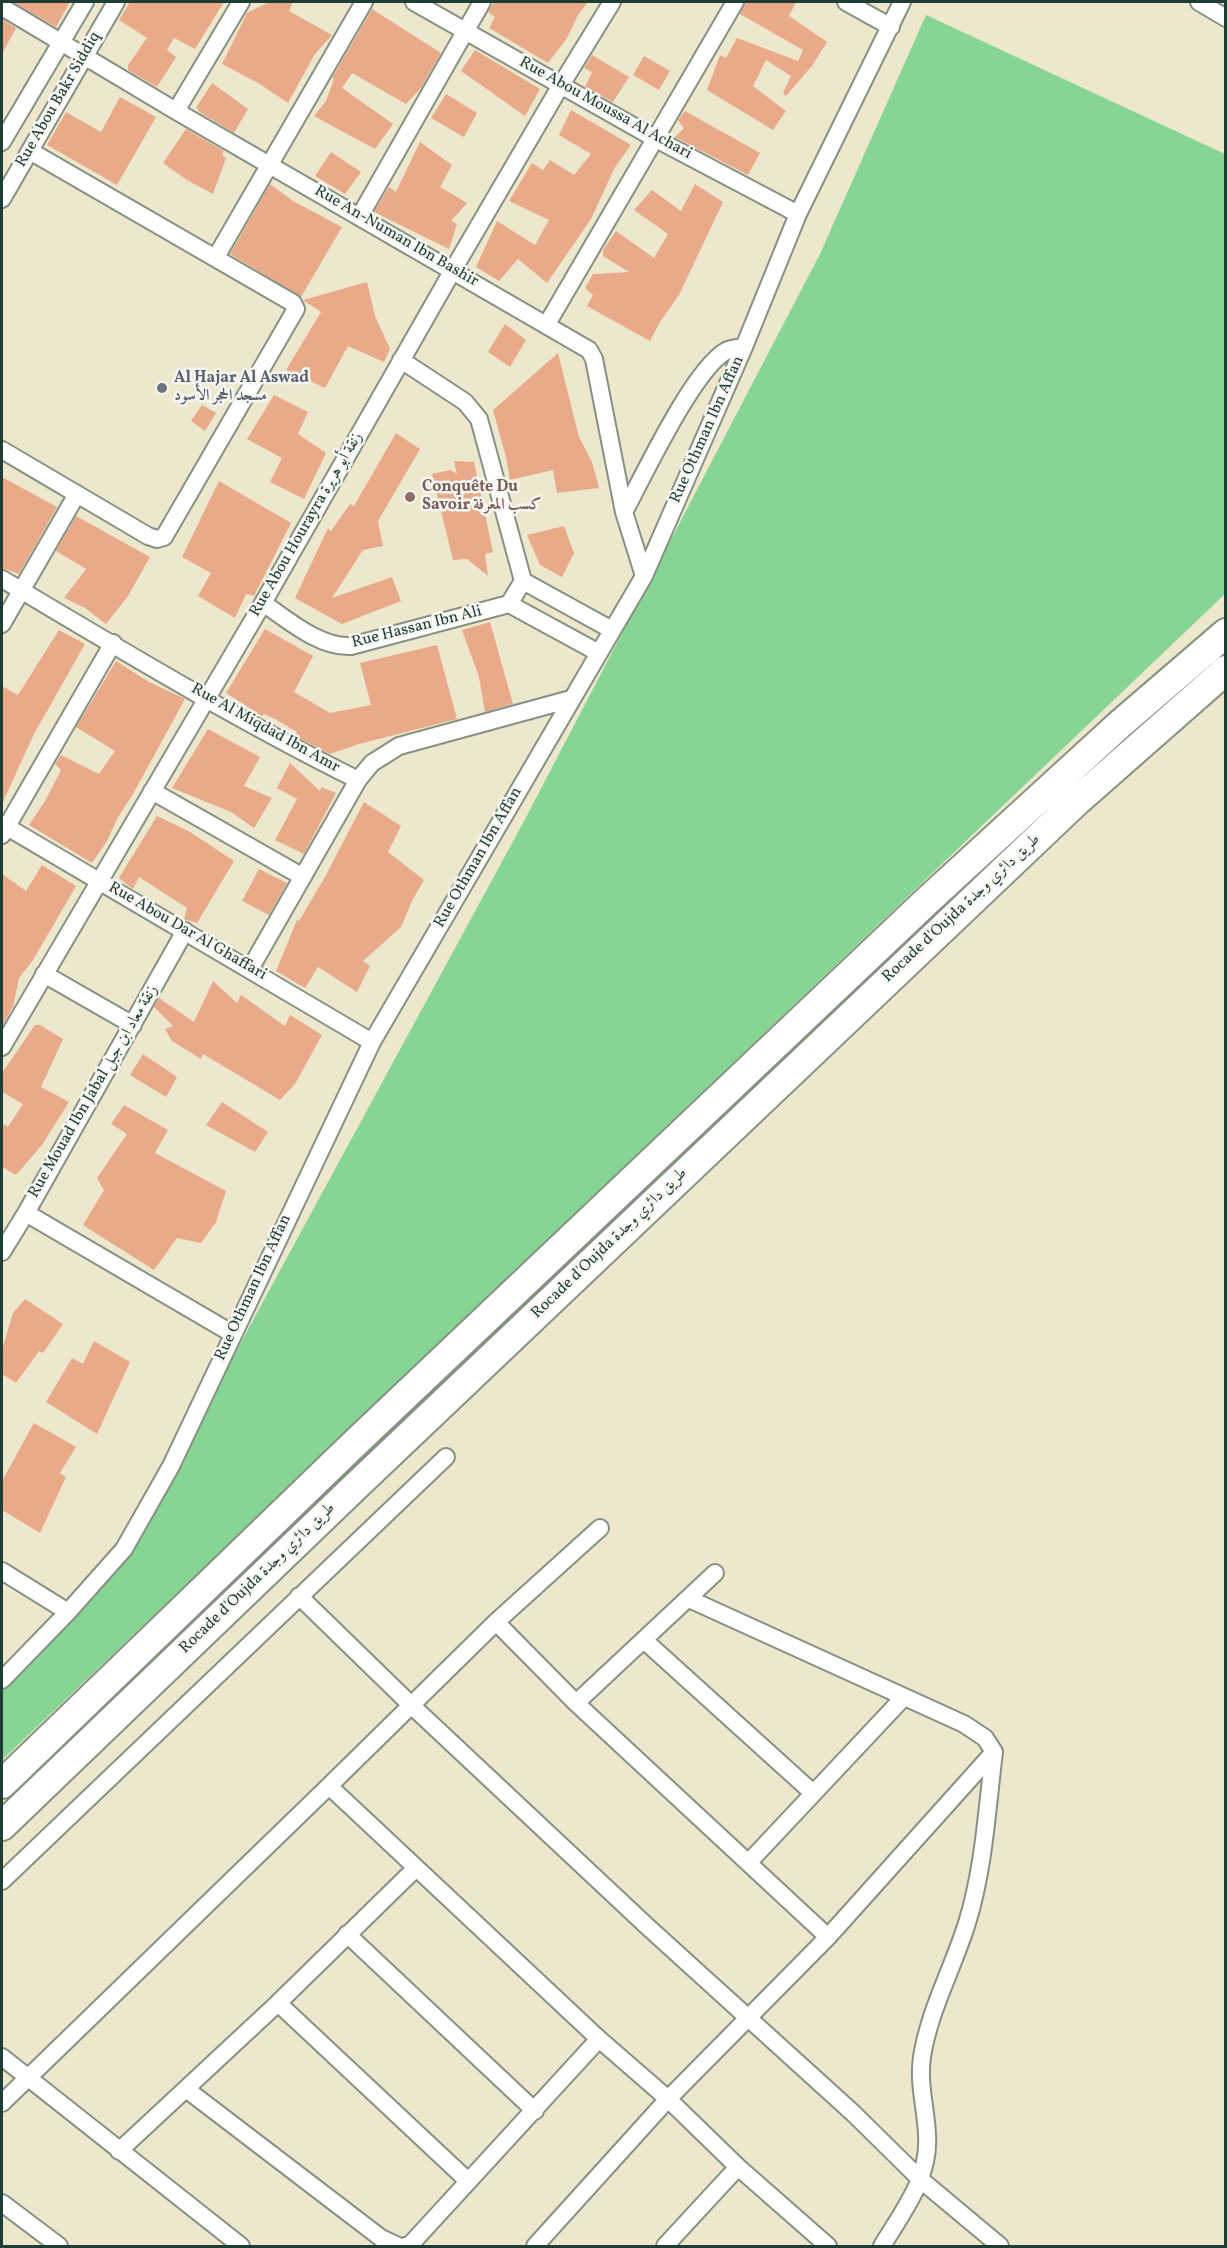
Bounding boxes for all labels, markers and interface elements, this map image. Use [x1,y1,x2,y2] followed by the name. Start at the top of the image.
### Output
[12,29,106,171] street label: Rue Abou Bakr Siddiq
[515,53,695,165] street label: Rue Abou Moussa Al Achari
[310,182,482,292] street label: Rue An-Numan Ibn Bashir
[667,353,749,507] street label: Rue Othman Ibn Affan
[174,369,309,407] place label: Al Hajar Al Aswad مسجد الحجر الأسود
[155,381,169,395] marker: Al Hajar Al Aswad مسجد الحجر الأسود
[246,429,368,621] street label: Rue Abou Hourayra زنقة أبو هريرة
[422,478,542,516] place label: Conquête Du Savoir كسب المعرفة
[403,490,417,504] marker: Conquête Du Savoir كسب المعرفة
[350,603,484,653] street label: Rue Hassan Ibn Ali
[187,680,343,778] street label: Rue Al Miqdad Ibn Amr
[431,784,527,932] street label: Rue Othman Ibn Affan
[879,831,1045,987] street label: Rocade d'Oujda طريق دائري وجدة
[104,879,270,985] street label: Rue Abou Dar Al Ghaffari
[25,982,163,1202] street label: Rue Mouad Ibn Jabal زنقة معاد ابن جبل
[528,1164,692,1324] street label: Rocade d'Oujda طريق دائري وجدة
[212,1212,296,1364] street label: Rue Othman Ibn Affan
[176,1499,340,1659] street label: Rocade d'Oujda طريق دائري وجدة

